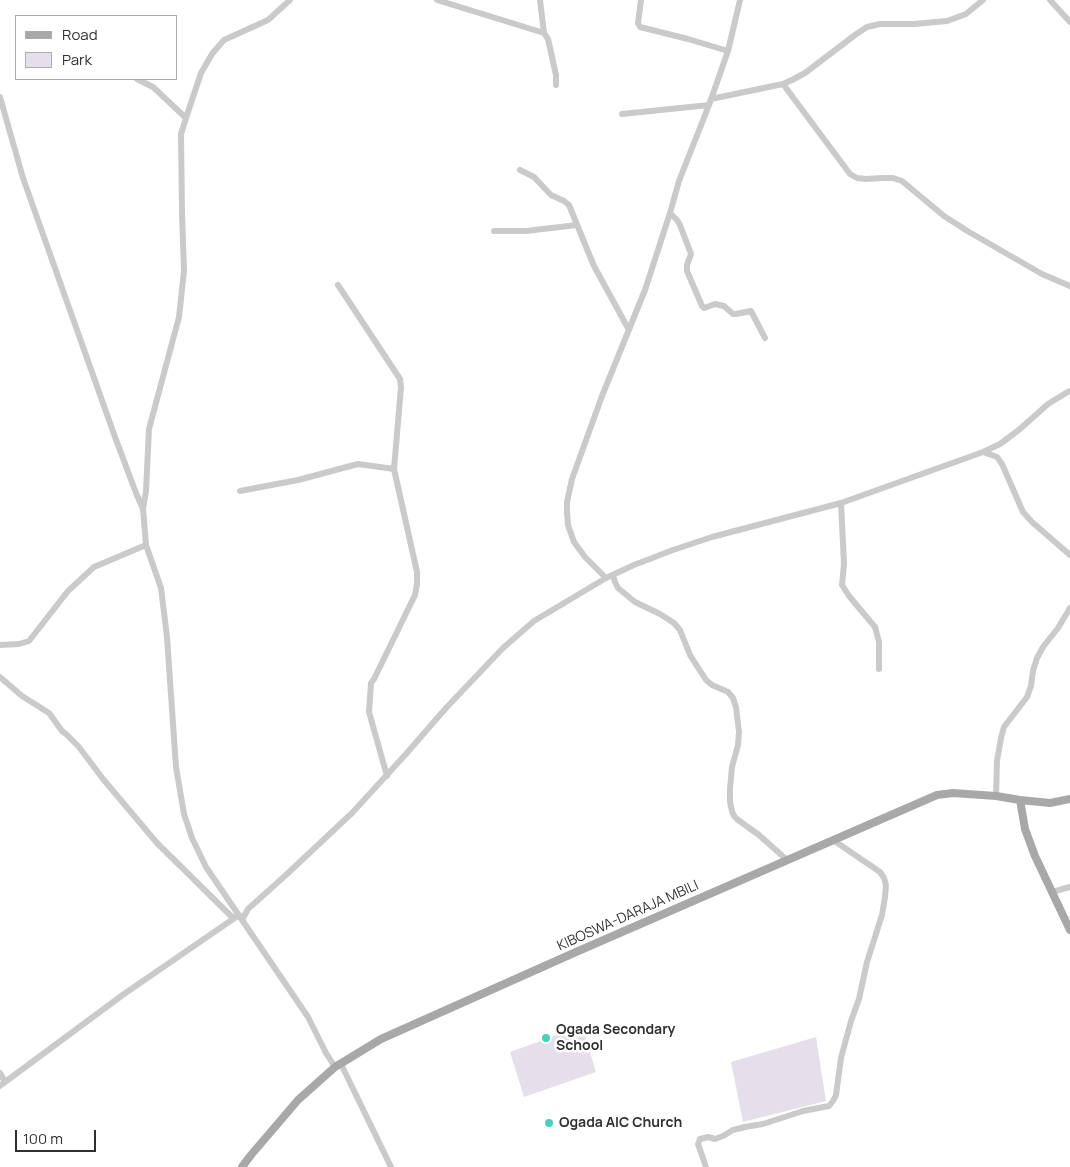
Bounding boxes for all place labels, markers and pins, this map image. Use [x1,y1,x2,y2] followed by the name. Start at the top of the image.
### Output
[556,1022,675,1054] place label: Ogada Secondary School
[540,1032,552,1044] marker: Ogada Secondary School
[559,1115,682,1131] place label: Ogada AIC Church
[543,1117,555,1129] marker: Ogada AIC Church

